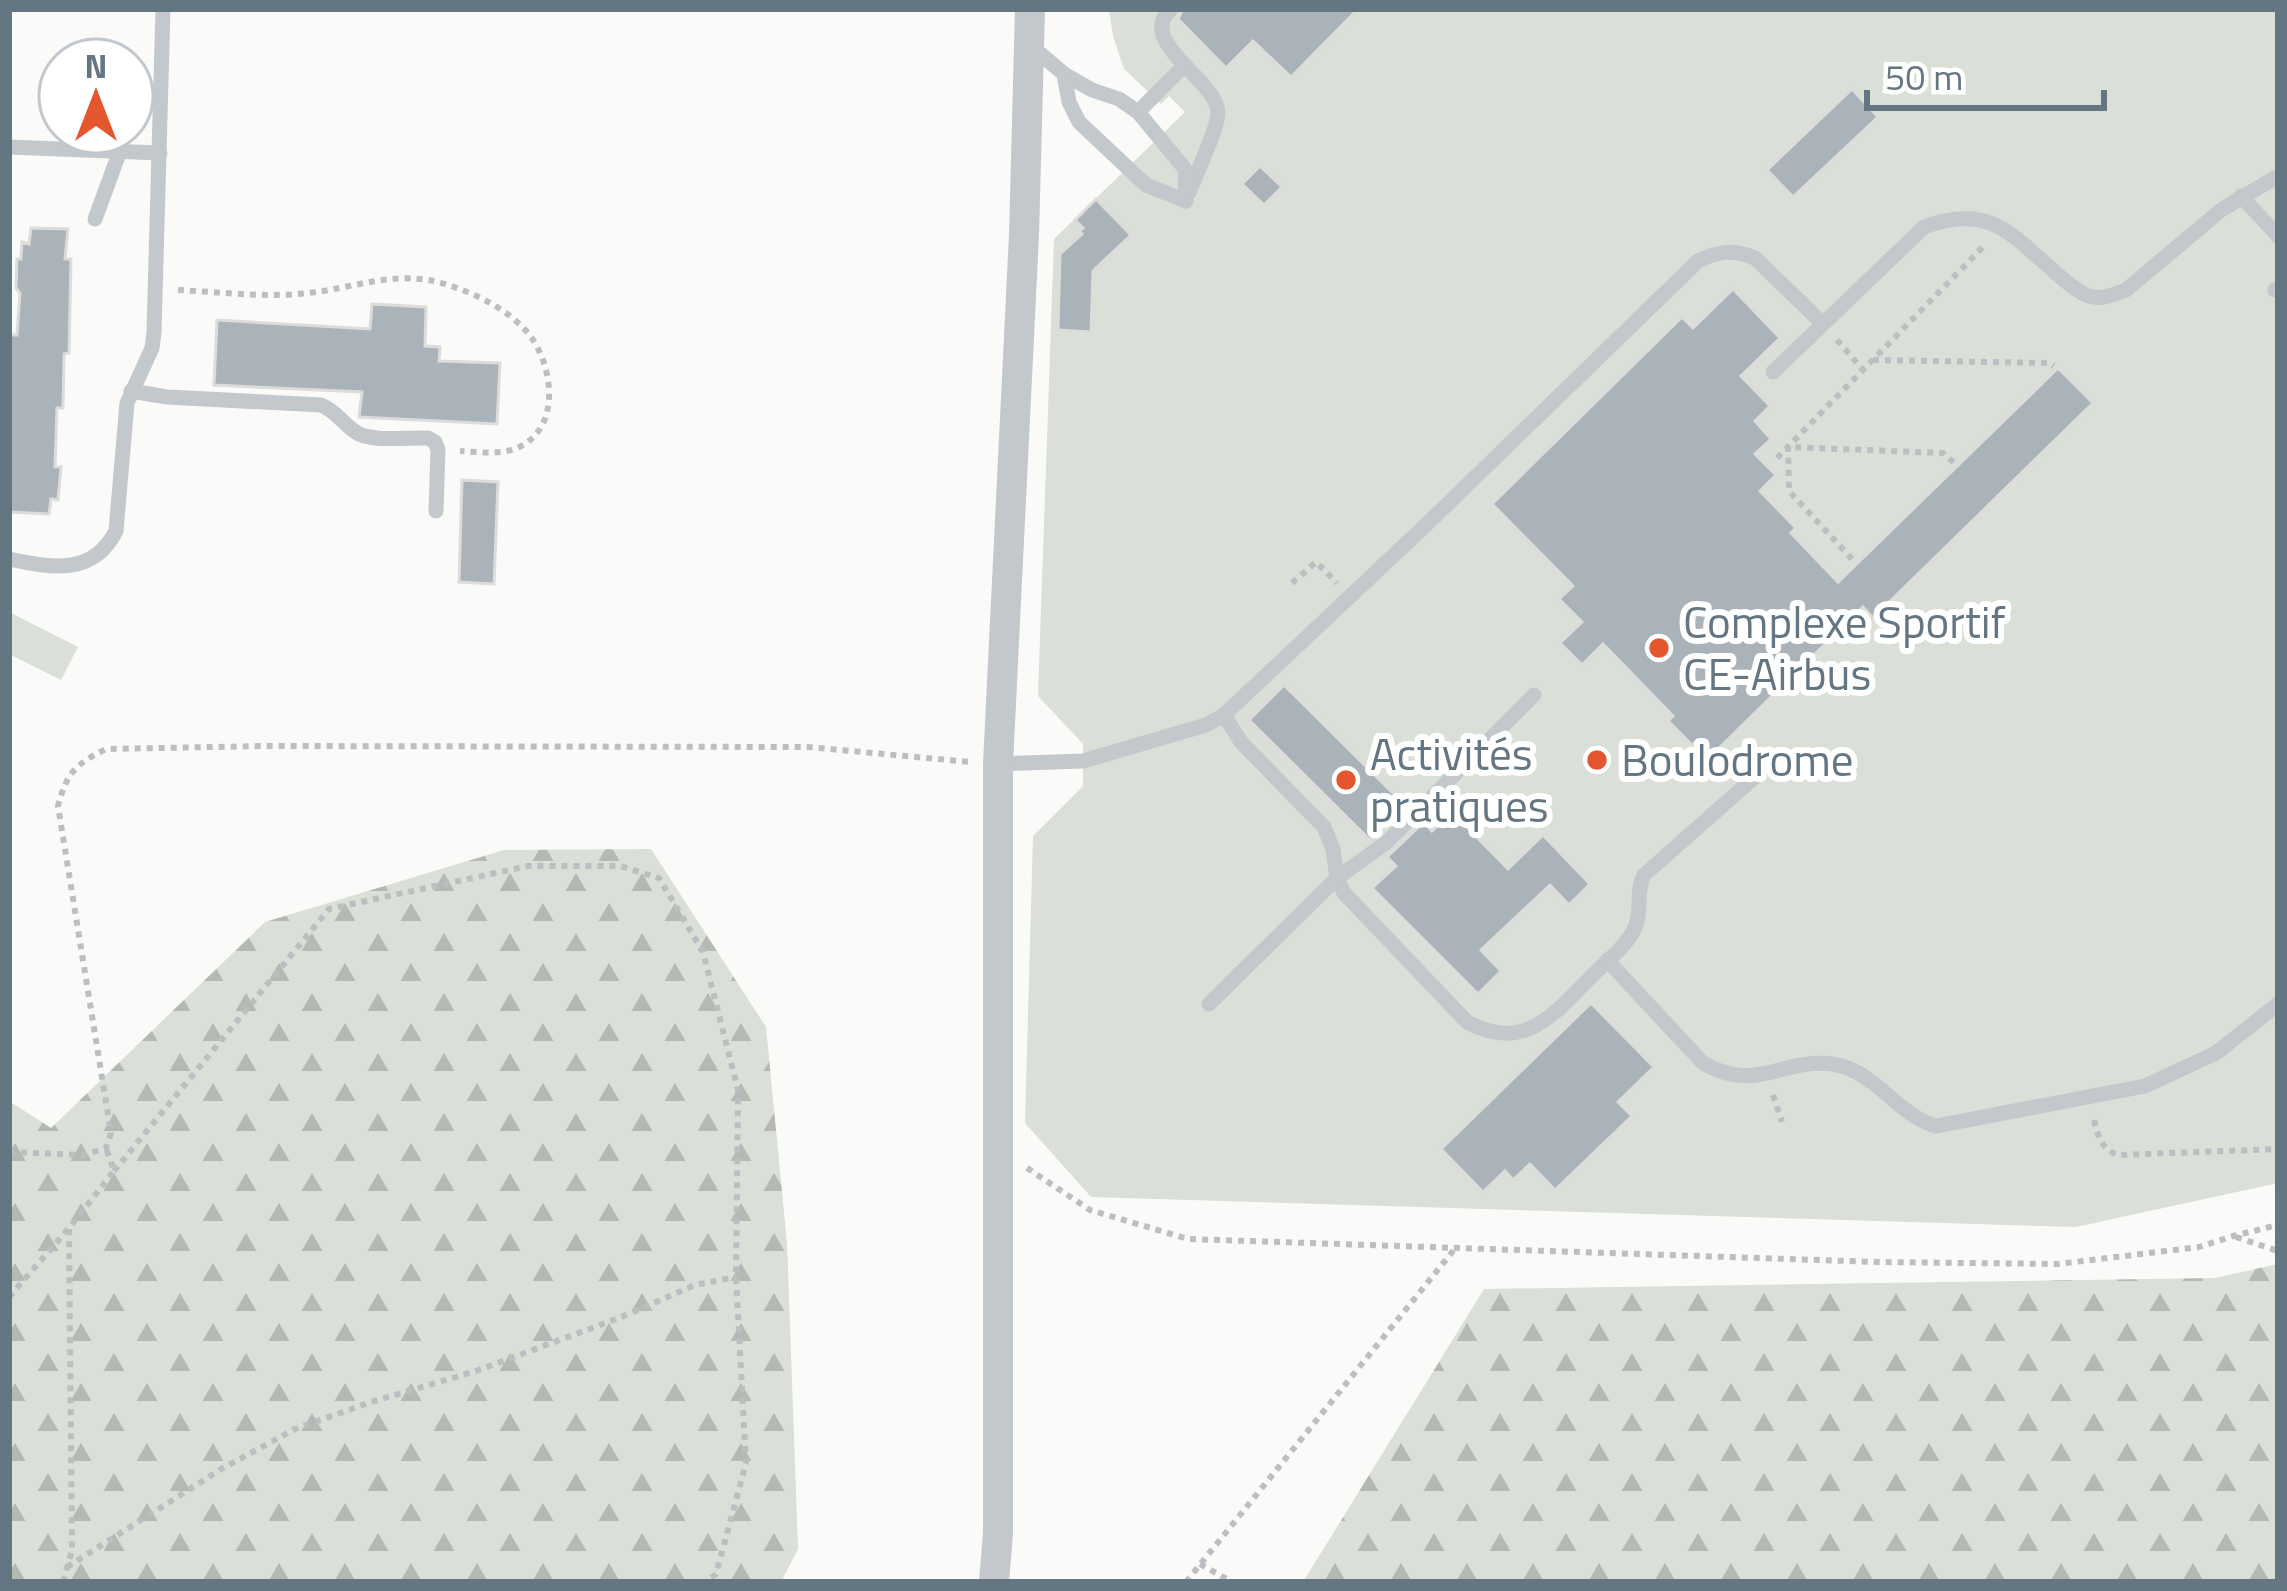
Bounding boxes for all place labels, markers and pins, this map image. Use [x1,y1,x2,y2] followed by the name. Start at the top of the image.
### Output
[1683,587,2006,707] place label: Complexe Sportif CE-Airbus
[1646,635,1672,661] marker: Complexe Sportif CE-Airbus
[1370,719,1549,839] place label: Activités pratiques
[1621,725,1854,793] place label: Boulodrome
[1584,747,1610,773] marker: Boulodrome
[1333,767,1359,793] marker: Activités pratiques

